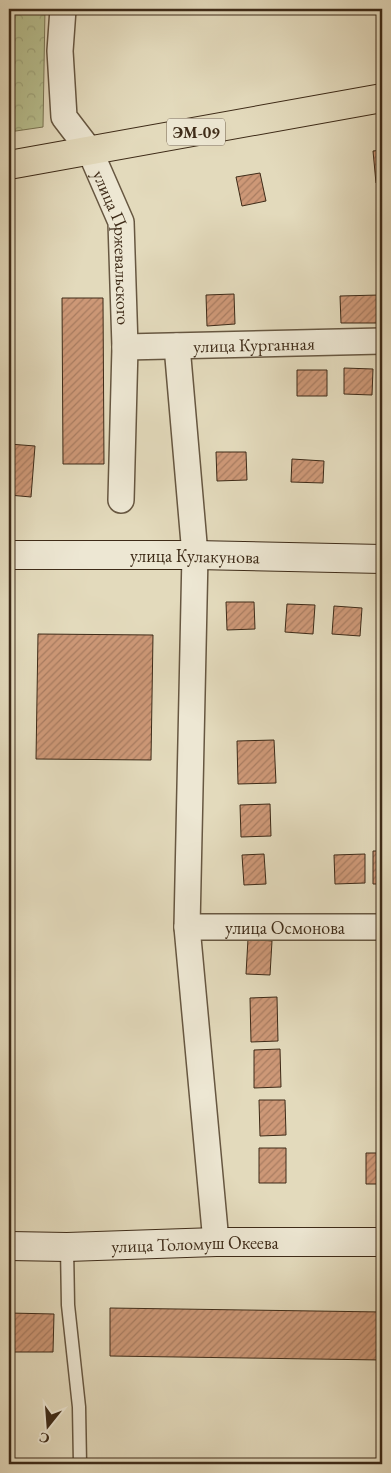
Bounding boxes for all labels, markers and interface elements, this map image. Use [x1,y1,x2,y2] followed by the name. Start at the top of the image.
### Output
[167,118,225,146] road number: ЭМ-09
[88,166,136,325] street label: улица Пржевальского
[193,331,315,357] street label: улица Курганная
[130,543,261,568] street label: улица Кулакунова
[225,916,346,939] street label: улица Осмонова
[111,1231,280,1257] street label: улица Толомуш Океева
[22,1400,72,1450] north arrow
[37,1428,52,1448] text: С

